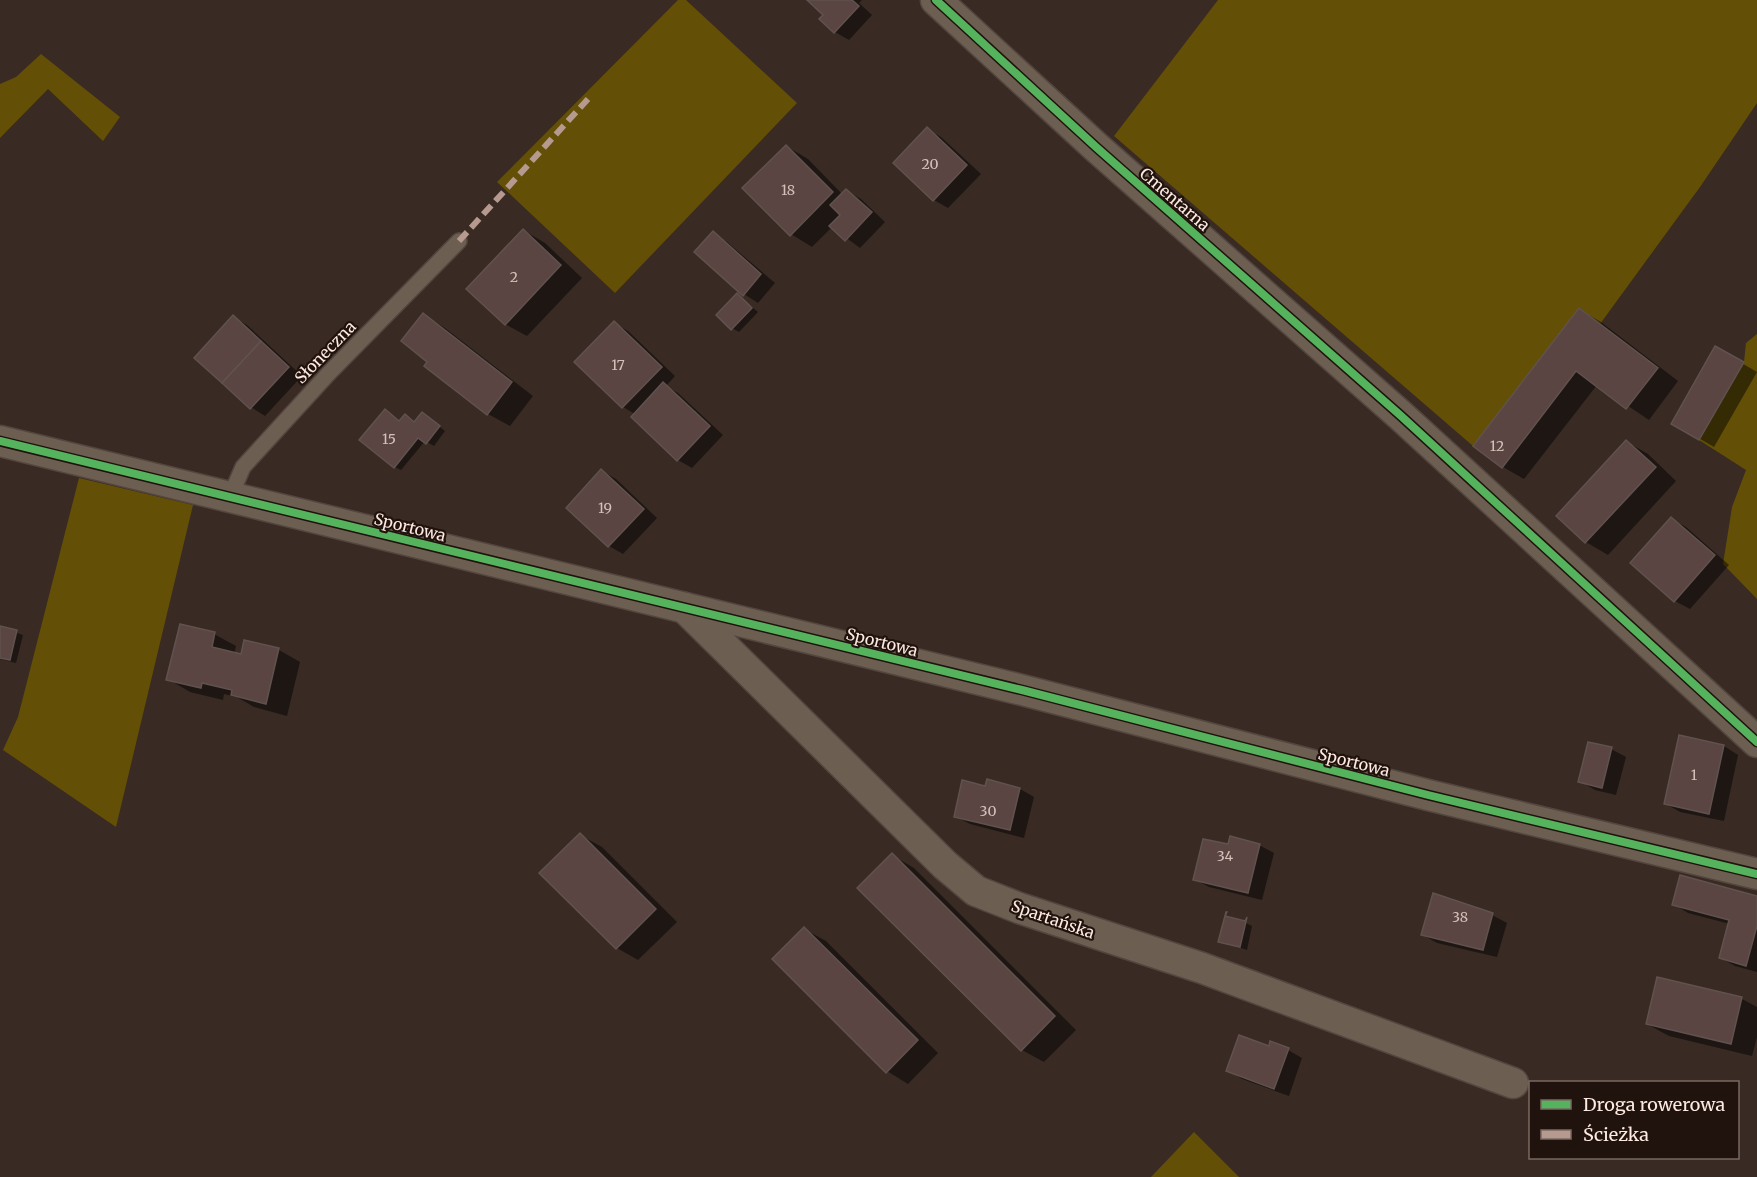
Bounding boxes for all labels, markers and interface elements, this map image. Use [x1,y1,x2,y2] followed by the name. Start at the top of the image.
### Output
[921,155,939,173] house number: 20
[1136,163,1214,235] street label: Cmentarna
[781,181,795,199] house number: 18
[510,268,518,286] house number: 2
[290,316,360,388] street label: Słoneczna
[611,356,625,374] house number: 17
[382,430,396,448] house number: 15
[1490,437,1504,455] house number: 12
[598,499,612,517] house number: 19
[372,508,448,546] street label: Sportowa
[844,623,920,661] street label: Sportowa
[1316,743,1392,781] street label: Sportowa
[1691,766,1697,784] house number: 1
[980,802,996,820] house number: 30
[1217,847,1234,865] house number: 34
[1009,895,1098,943] street label: Spartańska
[1452,908,1468,926] house number: 38
[1529,1081,1739,1159] legend
[1583,1093,1725,1116] text: Droga rowerowa
[1583,1123,1649,1146] text: Ścieżka

